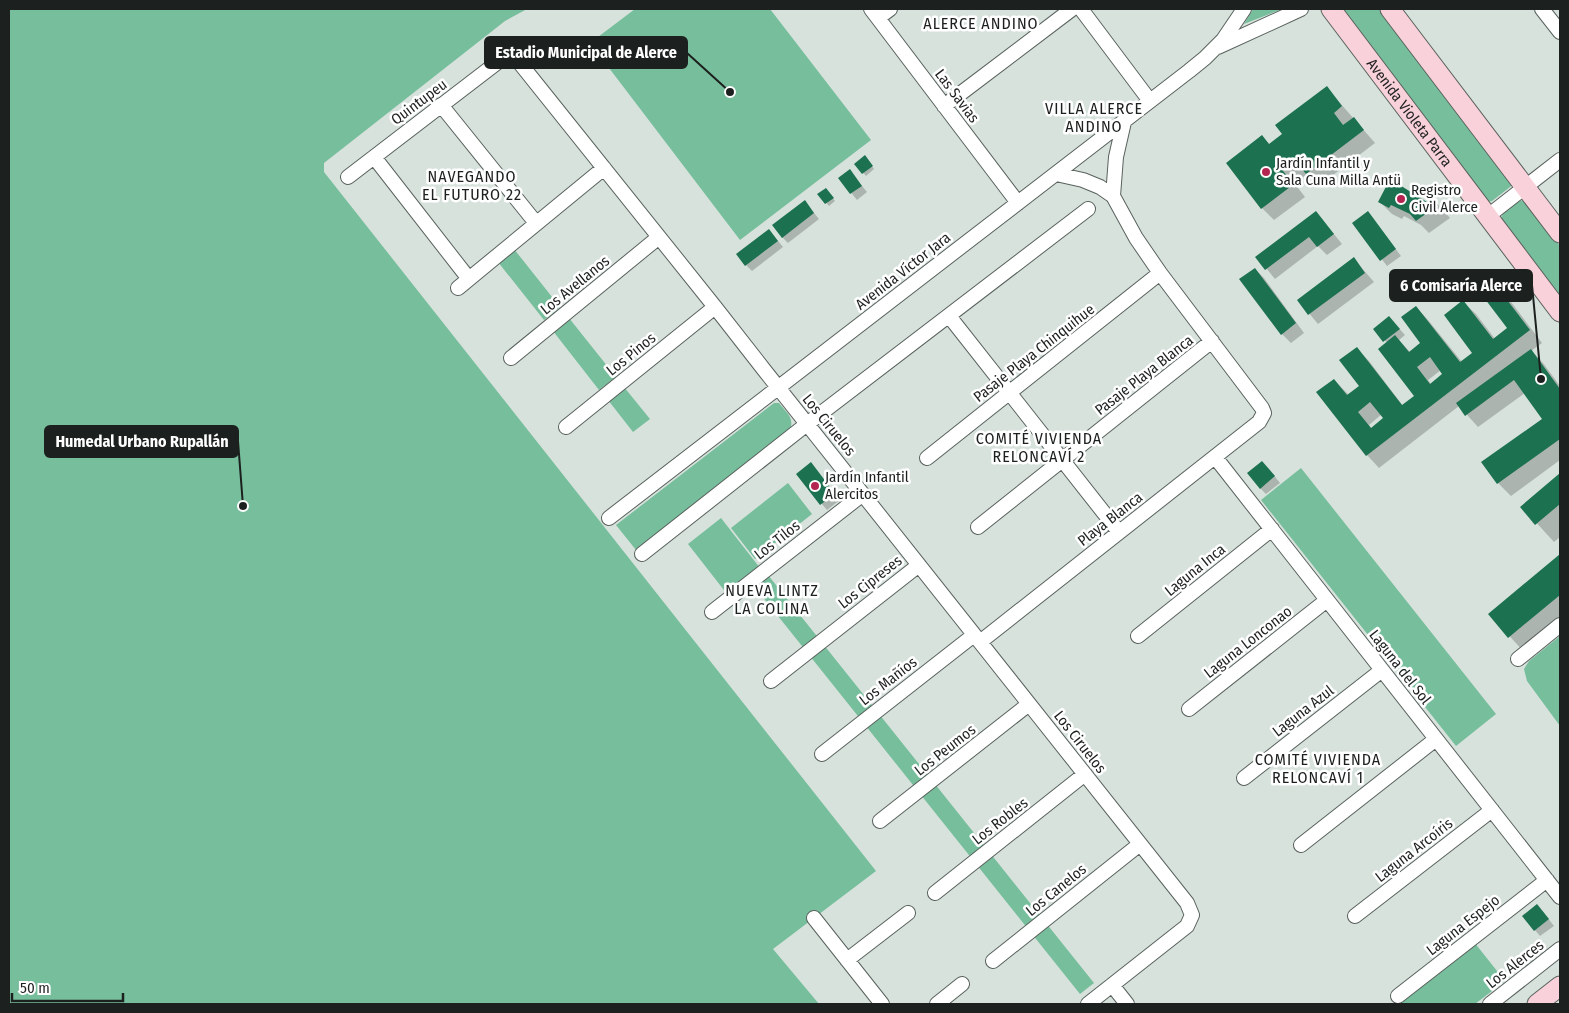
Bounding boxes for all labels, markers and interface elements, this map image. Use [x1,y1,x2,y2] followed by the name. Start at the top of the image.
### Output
[923,14,1039,33] district label: ALERCE ANDINO
[485,37,687,68] callout: Estadio Municipal de Alerce
[495,43,677,62] text: Estadio Municipal de Alerce
[1363,55,1456,170] street label: Avenida Violeta Parra
[931,66,983,126] street label: Las Savias
[388,75,450,129] street label: Quintupeu
[1045,99,1143,136] district label: VILLA ALERCE ANDINO
[1276,154,1401,189] place label: Jardín Infantil y Sala Cuna Milla Antü
[1260,166,1272,178] marker: Jardín Infantil y Sala Cuna Milla Antü
[422,167,522,204] district label: NAVEGANDO EL FUTURO 22
[1411,181,1478,216] place label: Registro Civil Alerce
[1395,193,1407,205] marker: Registro Civil Alerce
[852,228,954,314] street label: Avenida Víctor Jara
[537,252,613,318] street label: Los Avellanos
[1390,270,1532,301] callout: 6 Comisaría Alerce
[1400,276,1522,295] text: 6 Comisaría Alerce
[970,300,1098,406] street label: Pasaje Playa Chinquihue
[603,329,659,379] street label: Los Pinos
[1091,331,1197,419] street label: Pasaje Playa Blanca
[799,390,859,460] street label: Los Ciruelos
[45,426,238,457] callout: Humedal Urbano Rupallán
[976,429,1102,466] district label: COMITÉ VIVIENDA RELONCAVÍ 2
[55,432,229,451] text: Humedal Urbano Rupallán
[825,468,909,503] place label: Jardín Infantil Alercitos
[809,480,821,492] marker: Jardín Infantil Alercitos
[1074,488,1146,550] street label: Playa Blanca
[751,517,803,563] street label: Los Tilos
[1161,540,1229,600] street label: Laguna Inca
[835,552,905,612] street label: Los Cipreses
[725,581,819,618] district label: NUEVA LINTZ LA COLINA
[1200,602,1296,682] street label: Laguna Lonconao
[1365,626,1435,708] street label: Laguna del Sol
[856,653,920,709] street label: Los Mañíos
[1269,681,1337,740] street label: Laguna Azul
[1050,707,1110,777] street label: Los Ciruelos
[911,721,979,779] street label: Los Peumos
[1255,750,1381,787] district label: COMITÉ VIVIENDA RELONCAVÍ 1
[969,794,1031,848] street label: Los Robles
[1372,814,1456,886] street label: Laguna Arcoíris
[1022,860,1090,920] street label: Los Canelos
[1423,891,1503,959] street label: Laguna Espejo
[1483,936,1547,992] street label: Los Alerces
[12,970,124,1002] scale bar
[20,979,50,997] text: 50 m

